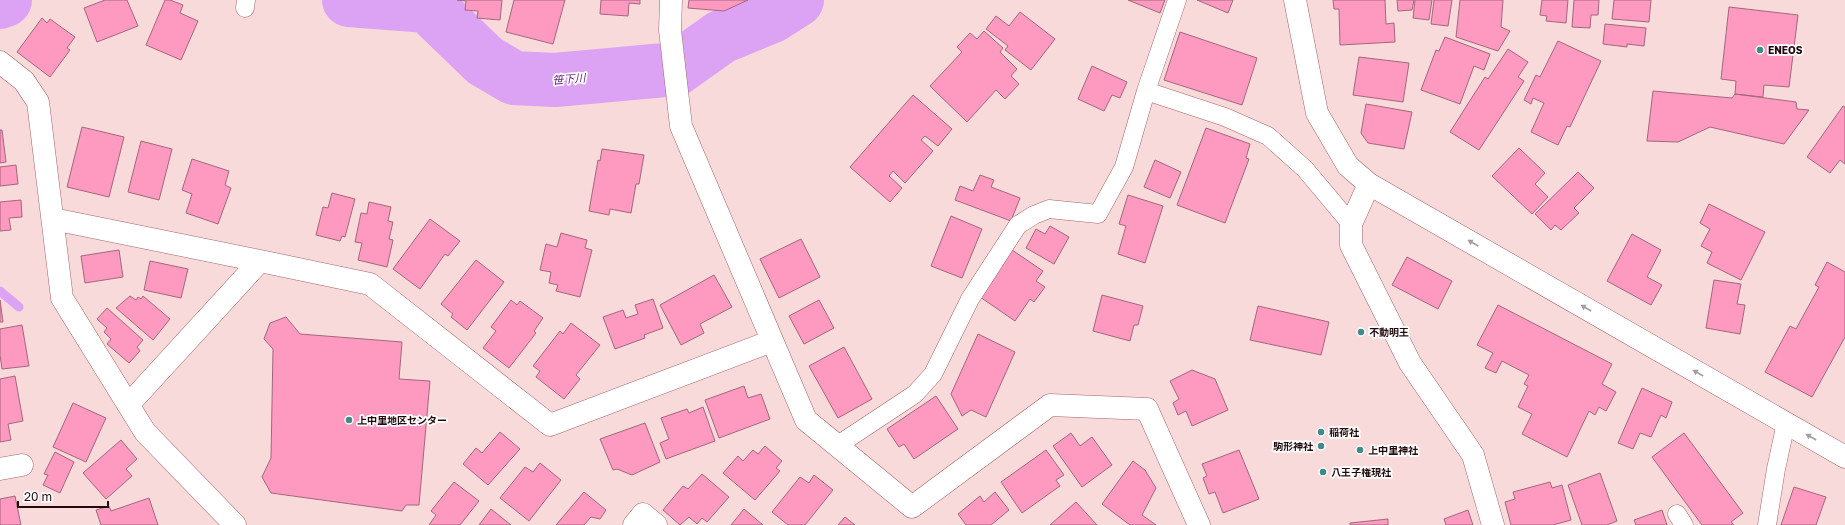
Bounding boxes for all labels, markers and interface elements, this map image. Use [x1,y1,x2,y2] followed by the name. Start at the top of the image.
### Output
[1768,44,1803,56] place label: ENEOS
[1755,45,1765,55] marker: ENEOS
[552,71,587,86] water label: 笹下川
[1467,240,1479,247] one-way arrow
[1580,305,1592,311] one-way arrow
[1369,326,1409,338] place label: 不動明王
[1356,327,1366,337] marker: 不動明王
[1693,369,1704,376] one-way arrow
[357,414,447,426] place label: 上中里地区センター
[344,415,354,425] marker: 上中里地区センター
[1329,426,1360,438] place label: 稲荷社
[1316,427,1326,437] marker: 稲荷社
[1805,434,1817,441] one-way arrow
[1273,440,1314,452] place label: 駒形神社
[1316,441,1326,451] marker: 駒形神社
[1368,444,1419,456] place label: 上中里神社
[1355,445,1365,455] marker: 上中里神社
[1331,466,1392,478] place label: 八王子権現社
[1318,467,1328,477] marker: 八王子権現社
[18,483,108,509] scale bar
[24,489,52,504] text: 20 m

